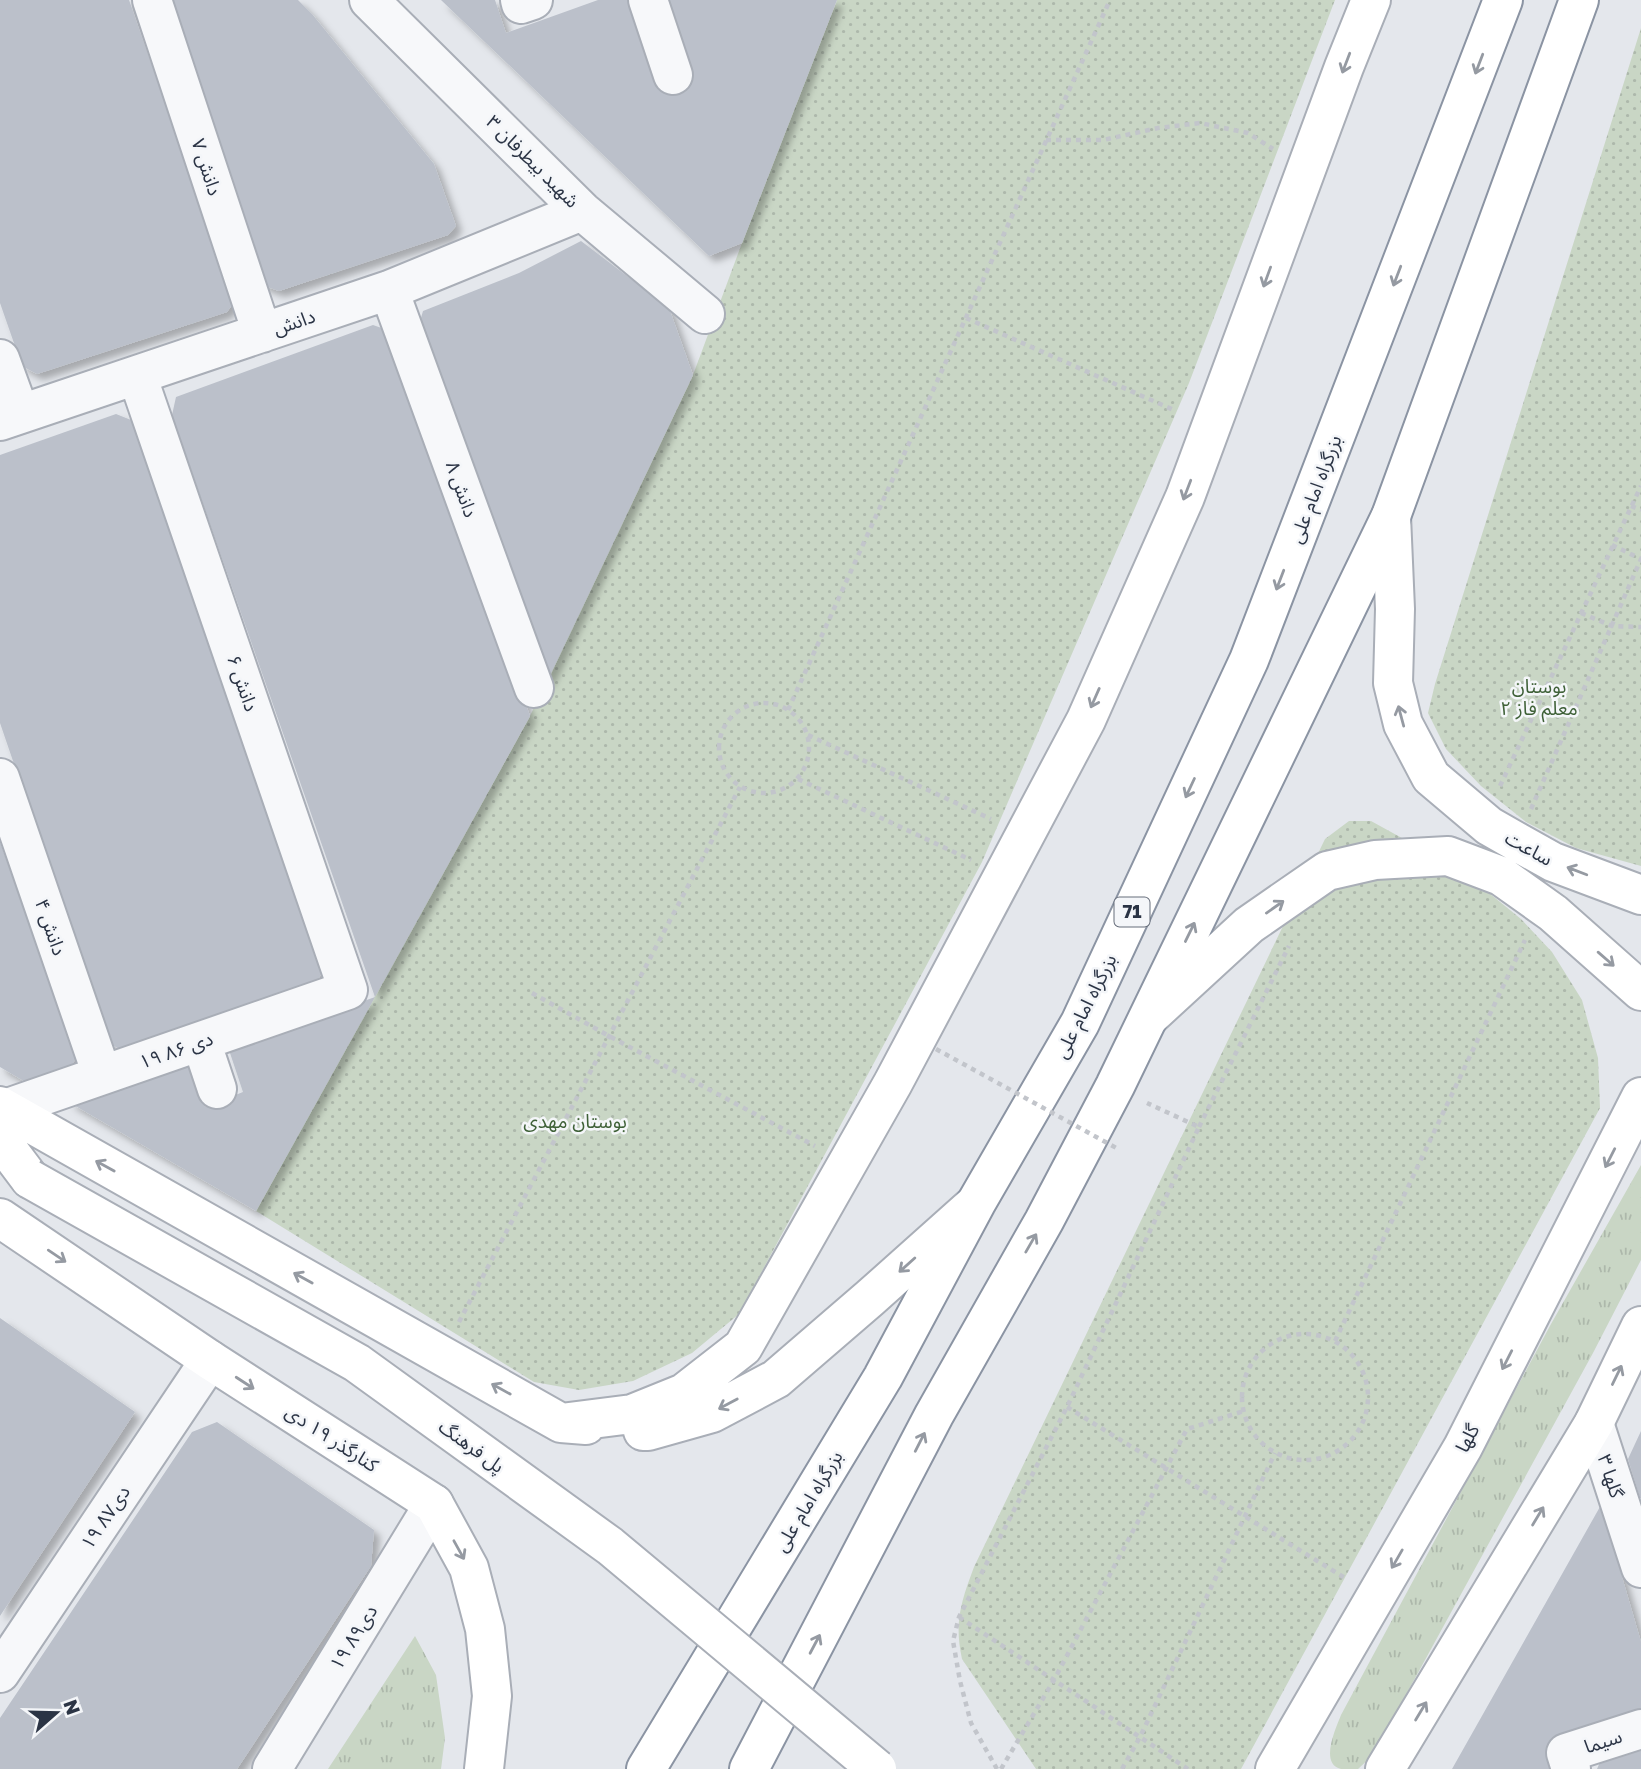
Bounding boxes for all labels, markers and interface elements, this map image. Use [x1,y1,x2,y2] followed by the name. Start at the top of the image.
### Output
[1338,52,1351,74] one-way arrow
[1471,52,1484,74] one-way arrow
[481,109,585,213] street label: شهید بیطرفان ۳
[187,136,227,198] street label: دانش ۷
[1259,265,1272,287] one-way arrow
[1390,265,1402,286] one-way arrow
[270,304,318,340] street label: دانش
[1283,432,1349,548] street label: بزرگراه امام علی
[441,457,483,521] street label: دانش ۸
[1180,479,1193,500] one-way arrow
[1273,568,1286,590] one-way arrow
[222,651,264,715] street label: ۶ دانش
[1500,674,1578,723] park label: بوستان معلم فاز ۲
[1088,687,1101,708] one-way arrow
[1394,705,1407,727] one-way arrow
[1182,777,1196,798] one-way arrow
[1501,825,1557,870] street label: ساعت
[1567,864,1589,877] one-way arrow
[30,895,72,959] street label: دانش ۴
[1114,897,1150,926] road number: 71
[1265,900,1284,914] one-way arrow
[1184,922,1197,943] one-way arrow
[1048,950,1124,1064] street label: بزرگراه امام علی
[1597,951,1615,967] one-way arrow
[136,1026,216,1073] street label: ۱۹ دی ۸۶
[523,1109,627,1133] park label: بوستان مهدی
[1603,1147,1617,1168] one-way arrow
[95,1159,116,1172] one-way arrow
[1024,1234,1038,1254] one-way arrow
[46,1249,66,1263] one-way arrow
[898,1257,916,1273] one-way arrow
[293,1271,314,1284] one-way arrow
[1500,1350,1514,1370] one-way arrow
[1611,1365,1625,1386] one-way arrow
[235,1376,255,1390] one-way arrow
[492,1382,512,1396] one-way arrow
[719,1397,739,1411] one-way arrow
[281,1399,384,1478] street label: کنارگذر ۱۹ دی
[434,1414,510,1479] street label: پل فرهنگ
[1450,1419,1484,1456] street label: گلها
[913,1432,927,1453] one-way arrow
[768,1446,850,1558] street label: بزرگراه امام علی
[1594,1451,1630,1502] street label: گلها ۳
[75,1481,134,1553] street label: ۱۹ دی۸۷
[1531,1506,1545,1526] one-way arrow
[453,1539,466,1560] one-way arrow
[1390,1549,1404,1569] one-way arrow
[324,1600,381,1673] street label: ۱۹ دی۸۹
[808,1634,822,1654] one-way arrow
[21,1678,91,1748] north arrow
[59,1696,86,1718] text: N
[1414,1701,1428,1721] one-way arrow
[1581,1724,1625,1758] street label: سیما

